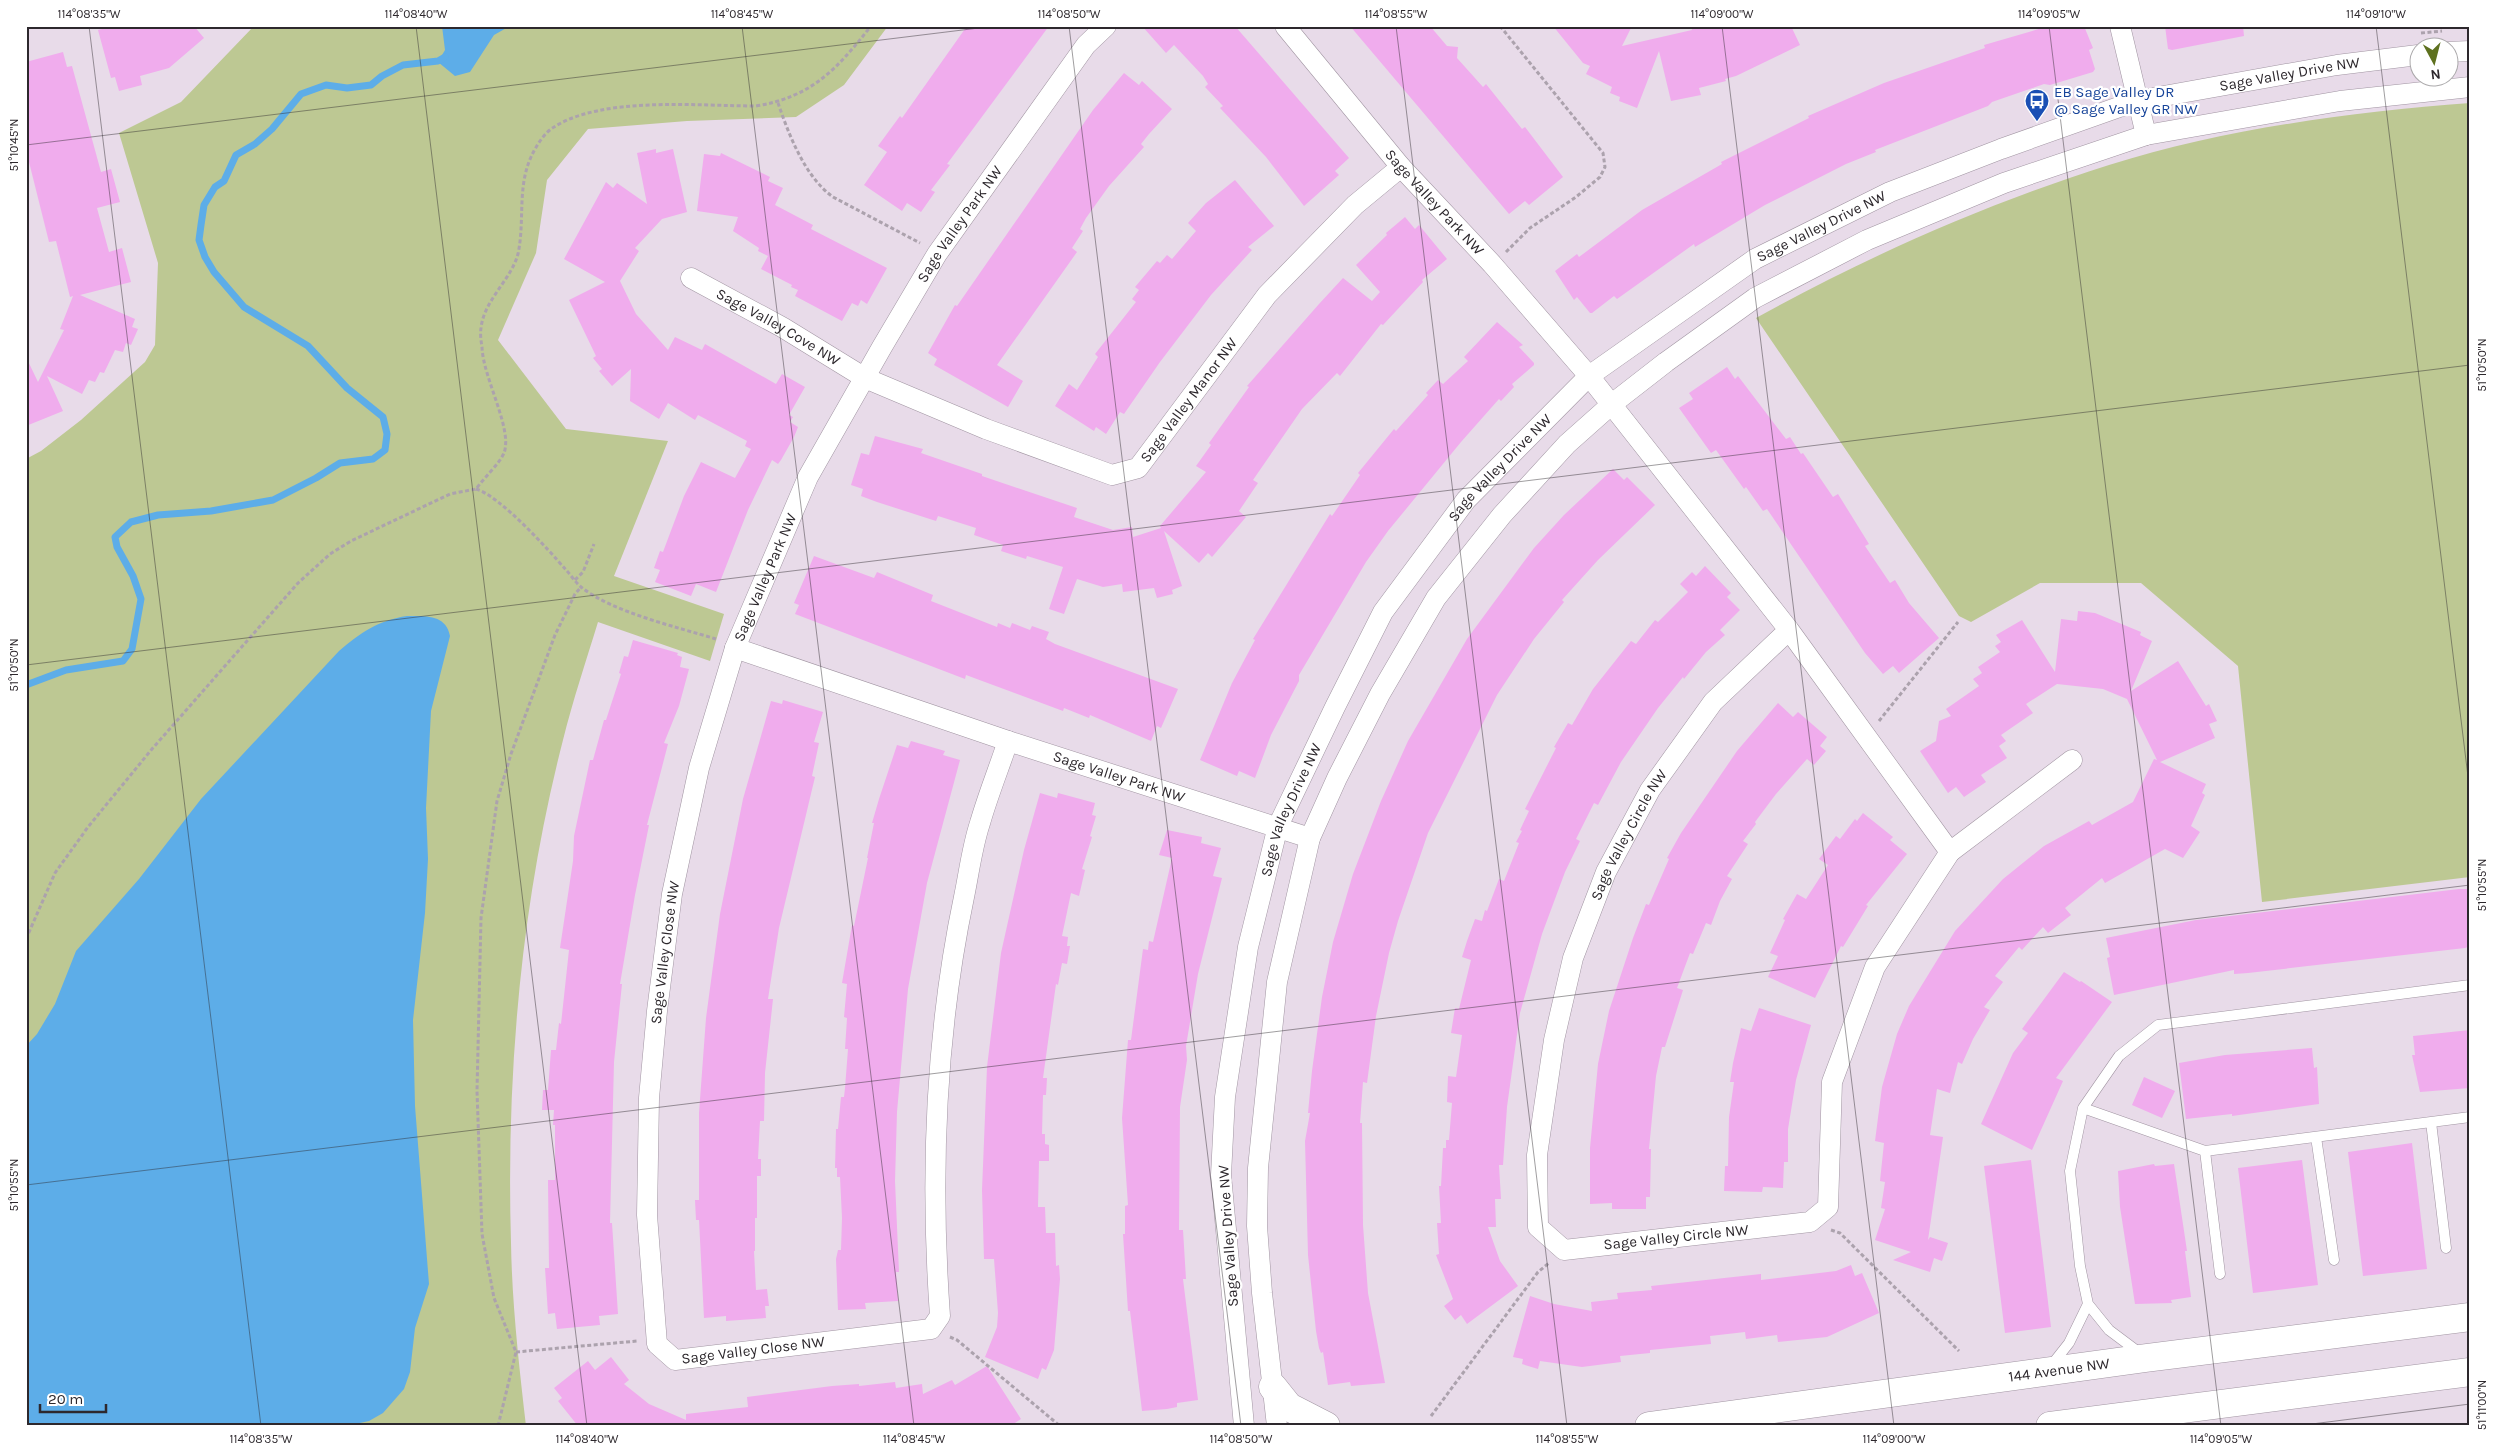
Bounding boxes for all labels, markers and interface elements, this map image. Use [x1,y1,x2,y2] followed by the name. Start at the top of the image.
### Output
[57,7,121,21] text: 114°08'35"W
[384,7,448,21] text: 114°08'40"W
[711,7,774,21] text: 114°08'45"W
[1037,7,1101,21] text: 114°08'50"W
[1365,7,1428,21] text: 114°08'55"W
[1690,7,1754,21] text: 114°09'00"W
[2018,7,2081,21] text: 114°09'05"W
[2346,7,2406,21] text: 114°09'10"W
[2408,38,2458,88] north arrow
[2218,53,2361,95] street label: Sage Valley Drive NW
[2430,65,2442,83] text: N
[2054,83,2198,118] place label: EB Sage Valley DR @ Sage Valley GR NW
[2024,88,2050,122] bus stop icon: EB Sage Valley DR @ Sage Valley GR NW
[7,119,21,171] text: 51°10'45"N
[1381,146,1488,259] street label: Sage Valley Park NW
[913,162,1006,286] street label: Sage Valley Park NW
[1753,186,1889,266] street label: Sage Valley Drive NW
[713,284,844,370] street label: Sage Valley Cove NW
[1136,334,1241,466] street label: Sage Valley Manor NW
[2475,338,2489,392] text: 51°10'50"N
[1444,410,1556,525] street label: Sage Valley Drive NW
[730,510,801,644] street label: Sage Valley Park NW
[7,638,21,692] text: 51°10'50"N
[1257,740,1325,878] street label: Sage Valley Drive NW
[1051,747,1188,806] street label: Sage Valley Park NW
[1587,765,1671,903] street label: Sage Valley Circle NW
[2475,859,2489,911] text: 51°10'55"N
[647,879,684,1025] street label: Sage Valley Close NW
[7,1159,21,1211] text: 51°10'55"N
[1214,1164,1242,1308] street label: Sage Valley Drive NW
[1603,1220,1750,1254] street label: Sage Valley Circle NW
[680,1332,826,1368] street label: Sage Valley Close NW
[2007,1354,2111,1386] street label: 144 Avenue NW
[2475,1380,2489,1430] text: 51°11'00"N
[40,1382,106,1414] scale bar
[48,1390,83,1408] text: 20 m
[229,1432,293,1446] text: 114°08'35"W
[555,1432,619,1446] text: 114°08'40"W
[883,1432,946,1446] text: 114°08'45"W
[1209,1432,1273,1446] text: 114°08'50"W
[1536,1432,1599,1446] text: 114°08'55"W
[1862,1432,1926,1446] text: 114°09'00"W
[2190,1432,2253,1446] text: 114°09'05"W

